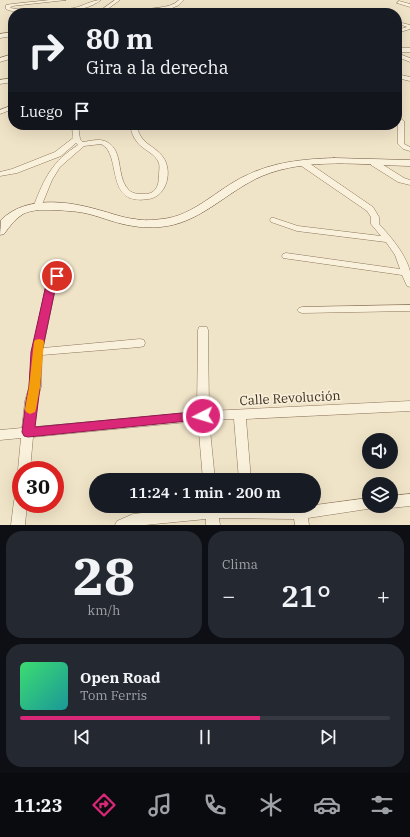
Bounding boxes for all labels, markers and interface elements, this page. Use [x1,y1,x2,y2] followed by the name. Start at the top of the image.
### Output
[86,20,153,57] text: 80 m
[20,24,72,76] icon: right
[86,56,229,79] text: Gira a la derecha
[71,100,93,122] icon: arrive
[20,102,63,121] text: Luego
[40,259,74,293] pin
[46,265,68,287] icon: arrive
[239,387,341,409] street label: Calle Revolución
[182,395,224,437] position arrow
[362,433,398,513] map controls
[362,433,398,469] button: sound
[12,461,64,513] speed limit sign: 30
[362,477,398,513] button: layers
[129,483,281,502] text: 11:24 · 1 min · 200 m
[73,542,135,609] text: 28
[222,556,258,573] text: Clima
[281,576,331,615] text: 21°
[222,581,235,610] text: −
[377,581,390,610] text: +
[88,602,120,619] text: km/h
[80,668,160,687] text: Open Road
[80,687,147,704] text: Tom Ferris
[71,726,93,748] icon: previous
[194,726,216,748] icon: pause
[317,726,339,748] icon: next
[90,791,118,819] icon: directions
[146,791,174,819] icon: music
[201,791,229,819] icon: phone
[257,791,285,819] icon: climate
[313,791,341,819] icon: car
[368,791,396,819] icon: filters
[14,794,62,817] text: 11:23

